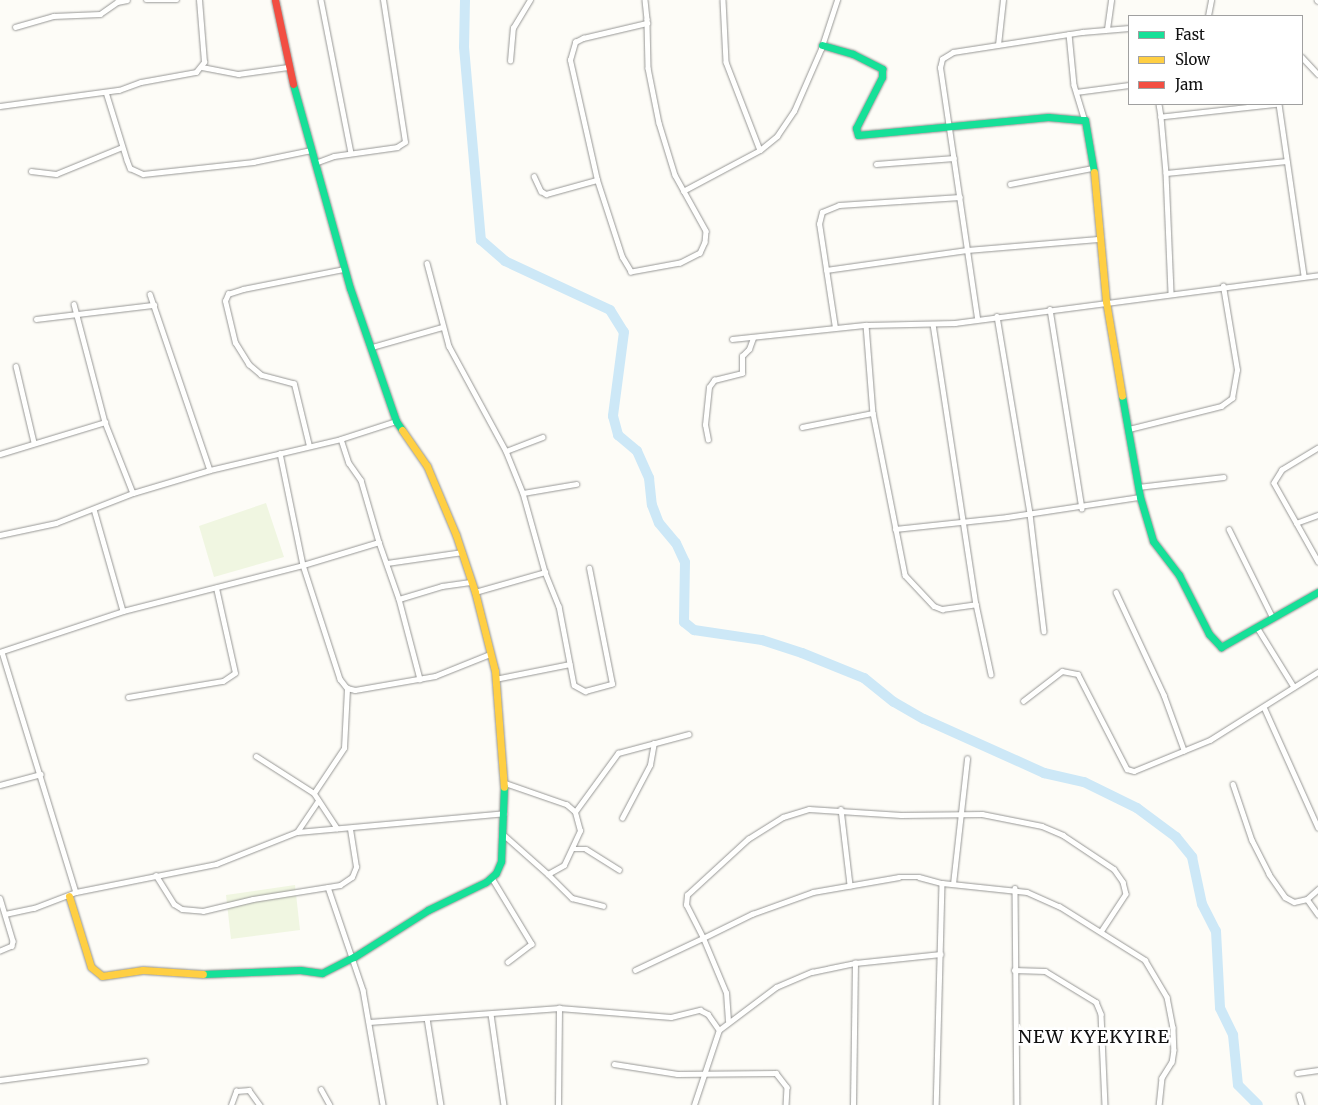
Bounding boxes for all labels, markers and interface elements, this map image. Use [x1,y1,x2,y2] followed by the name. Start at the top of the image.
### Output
[1128,15,1303,105] legend
[1175,25,1205,44] text: Fast
[1175,50,1210,69] text: Slow
[1175,75,1203,94] text: Jam
[1017,1026,1171,1048] district label: NEW KYEKYIRE

